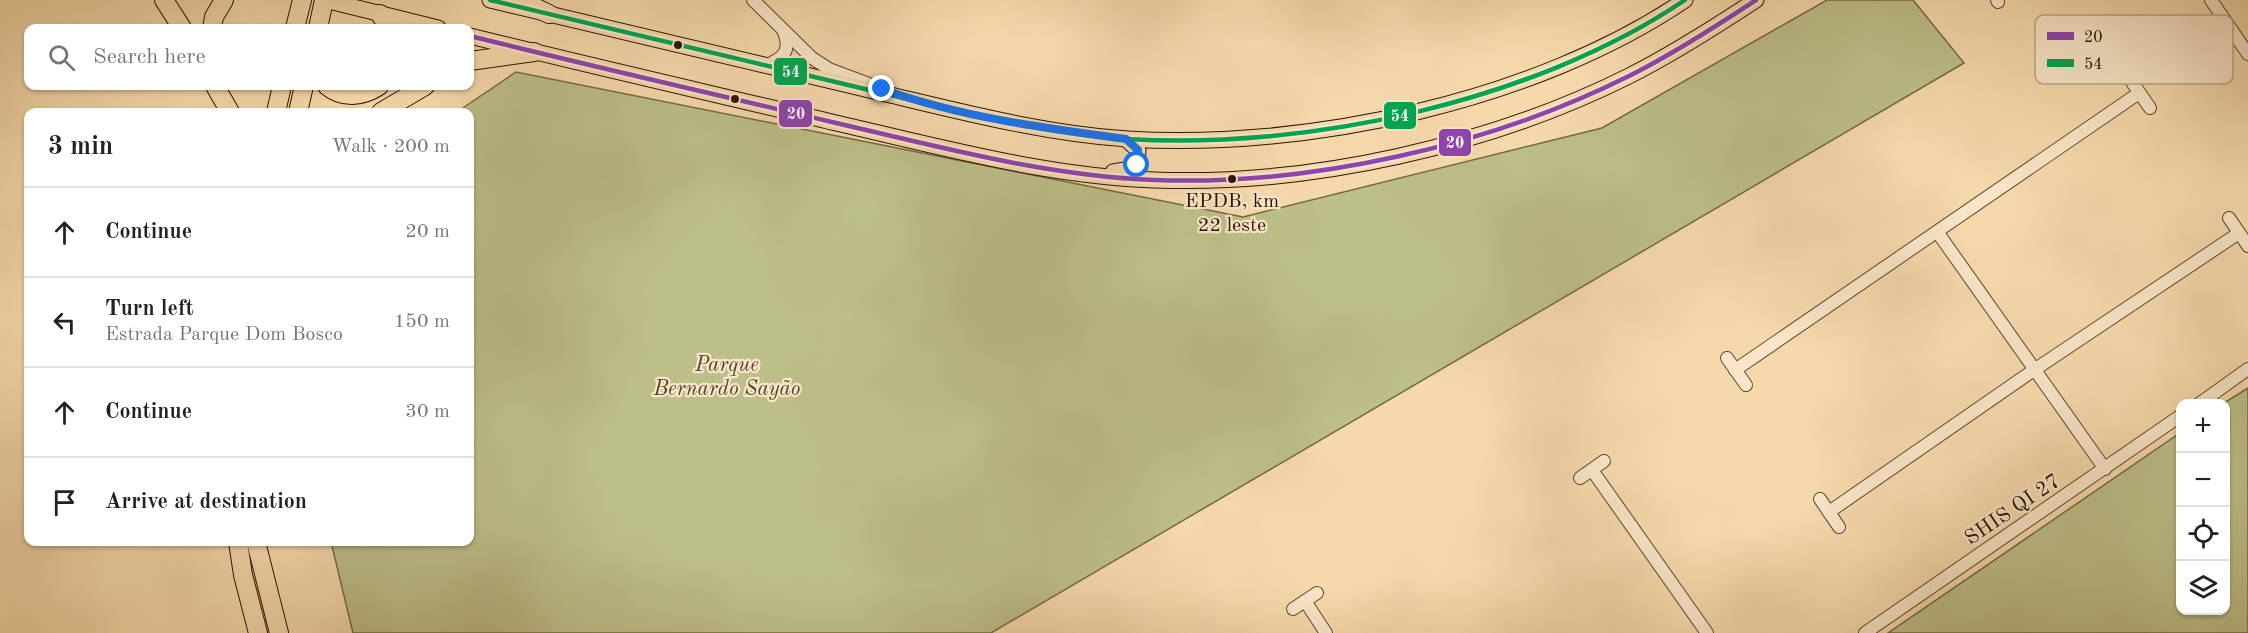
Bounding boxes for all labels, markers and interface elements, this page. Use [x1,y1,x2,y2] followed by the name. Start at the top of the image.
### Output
[2035,15,2233,84] legend
[24,24,474,90] search box
[2084,30,2103,46] text: 20
[672,39,684,51] unlabelled marker
[45,41,78,74] icon: search
[93,46,206,68] text: Search here
[773,57,808,86] line badge: 54
[2084,57,2103,73] text: 54
[782,65,800,81] text: 54
[868,75,894,101] route end
[729,93,741,105] unlabelled marker
[778,99,813,128] line badge: 20
[1383,101,1417,130] line badge: 54
[787,107,805,123] text: 20
[1391,109,1409,125] text: 54
[1438,128,1472,157] line badge: 20
[48,134,113,160] text: 3 min
[1446,136,1464,152] text: 20
[331,137,450,157] text: Walk · 200 m
[1123,151,1149,177] route start
[1226,173,1238,185] marker: EPDB, km 22 leste
[1185,192,1279,236] place label: EPDB, km 22 leste
[48,216,81,249] icon: ahead
[105,221,192,243] text: Continue
[405,222,450,242] text: 20 m
[105,298,194,320] text: Turn left
[48,306,81,339] icon: left
[394,312,450,332] text: 150 m
[105,325,343,345] text: Estrada Parque Dom Bosco
[652,355,801,400] park label: Parque Bernardo Sayão
[48,396,81,429] icon: ahead
[2176,399,2230,615] map controls
[2176,399,2230,453] button: +
[105,401,192,423] text: Continue
[405,402,450,422] text: 30 m
[2176,453,2230,507] button: −
[1961,471,2064,550] street label: SHIS QI 27
[48,486,81,519] icon: arrive
[105,491,307,513] text: Arrive at destination
[2176,507,2230,561] button: locate
[2176,561,2230,615] button: layers

